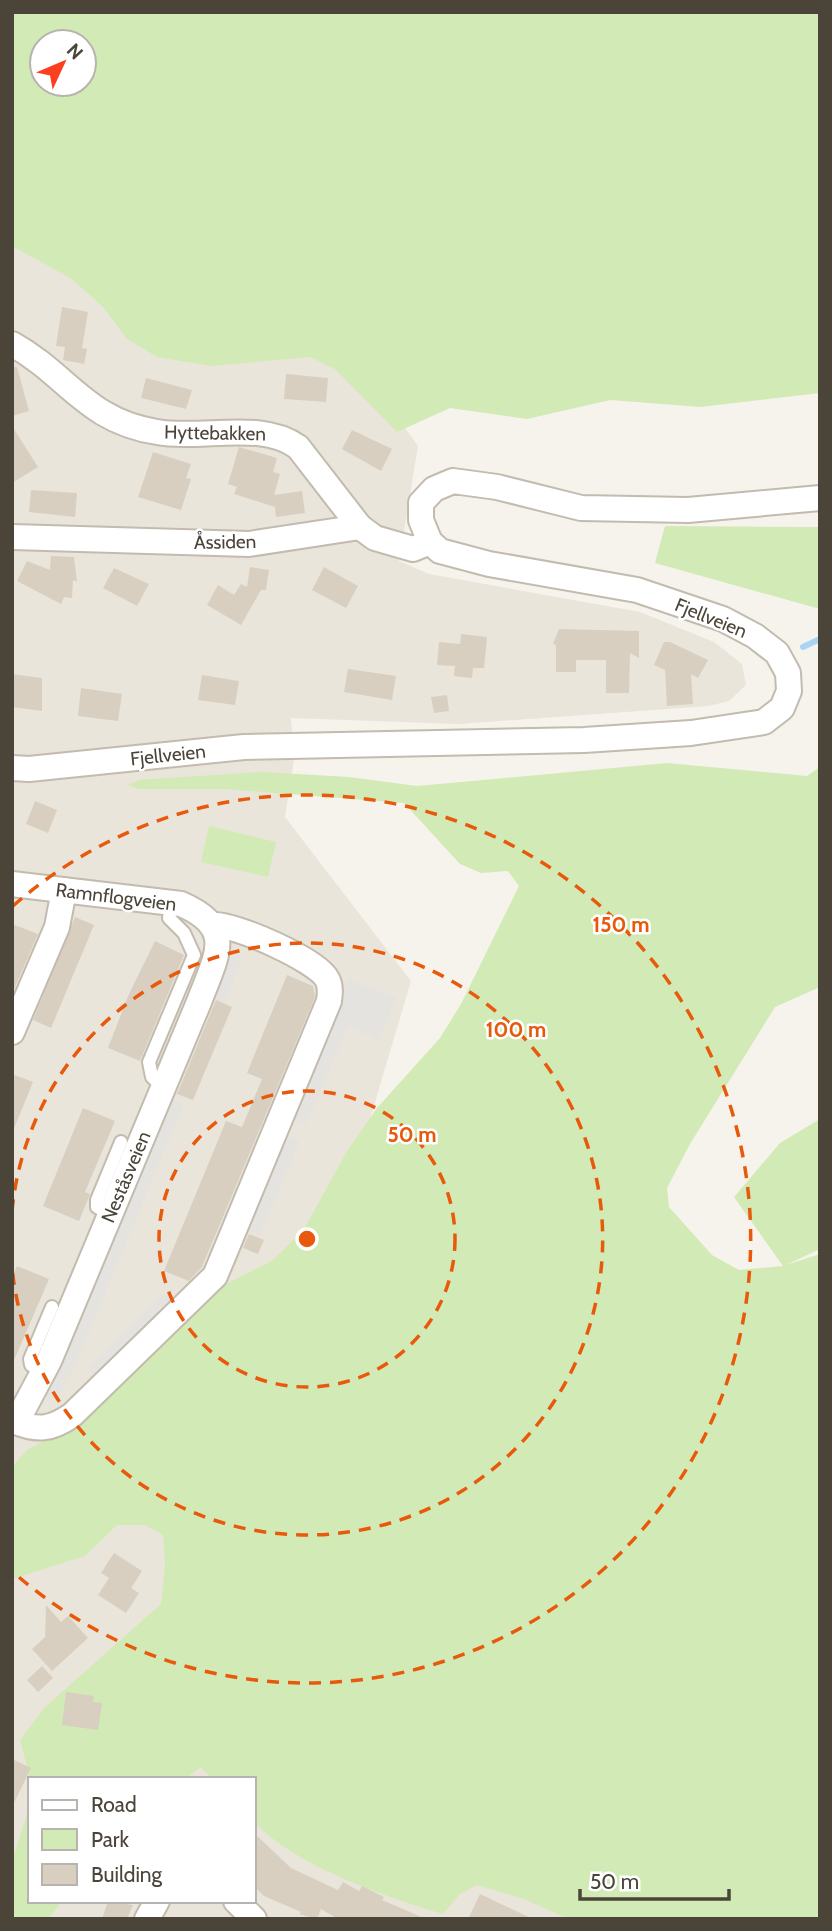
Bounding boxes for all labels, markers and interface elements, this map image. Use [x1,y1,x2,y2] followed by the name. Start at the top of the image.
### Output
[28,28,98,98] north arrow
[62,39,88,64] text: N
[164,421,266,445] street label: Hyttebakken
[194,529,256,554] street label: Åssiden
[672,593,750,643] street label: Fjellveien
[129,740,207,770] street label: Fjellveien
[54,878,178,916] street label: Ramnflogveien
[593,912,649,937] text: 150 m
[486,1017,546,1042] text: 100 m
[387,1122,437,1147] text: 50 m
[96,1128,156,1226] street label: Neståsveien
[295,1227,319,1251] centre of rings
[28,1777,256,1903] legend
[91,1792,137,1817] text: Road
[91,1827,129,1852] text: Park
[580,1857,729,1901] scale bar
[91,1862,163,1887] text: Building
[590,1869,639,1894] text: 50 m

